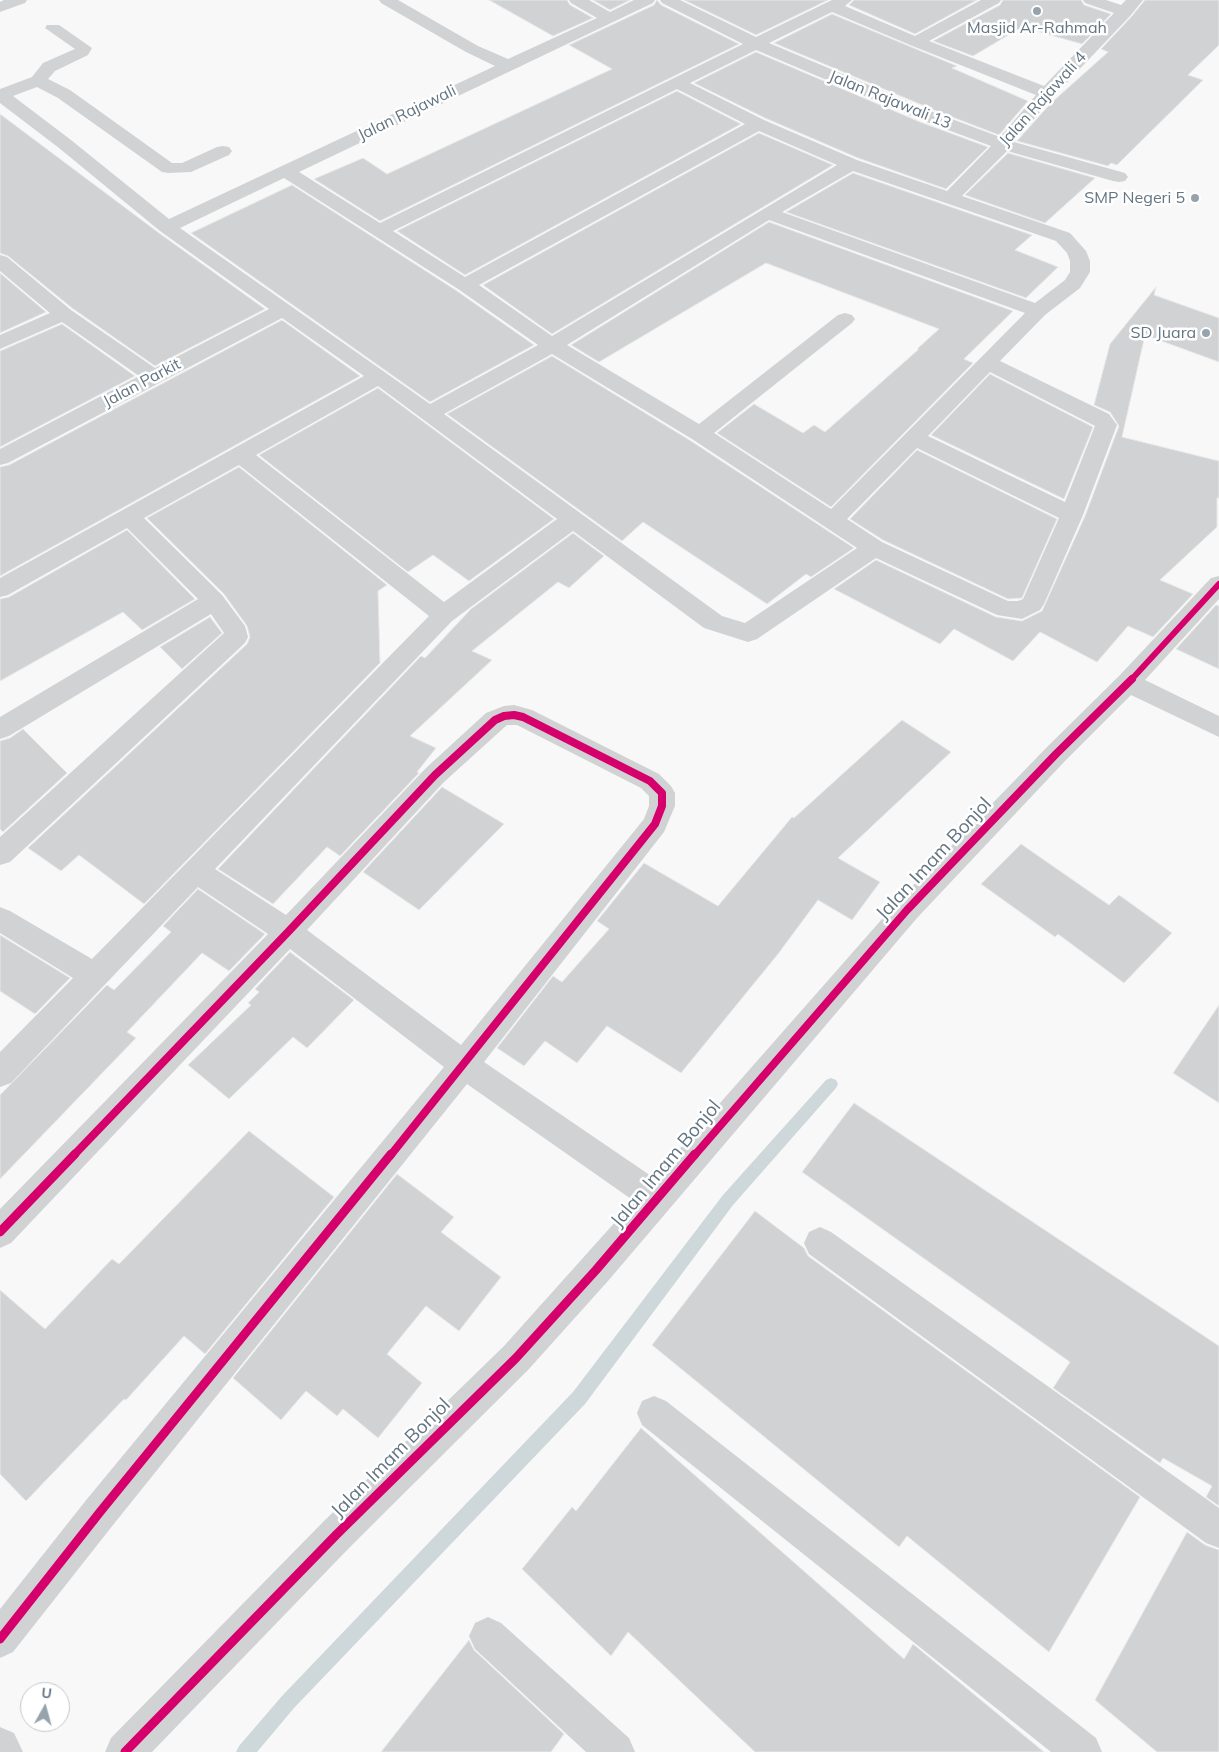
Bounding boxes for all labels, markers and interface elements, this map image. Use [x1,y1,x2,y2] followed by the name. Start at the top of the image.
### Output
[1031,5,1043,17] marker: Masjid Ar-Rahmah
[967,18,1107,38] place label: Masjid Ar-Rahmah
[996,48,1090,150] street label: Jalan Rajawali 4
[826,67,954,133] street label: Jalan Rajawali 13
[355,81,459,145] street label: Jalan Rajawali
[1084,188,1185,208] place label: SMP Negeri 5
[1189,192,1201,204] marker: SMP Negeri 5
[1130,323,1196,343] place label: SD Juara
[1200,327,1212,339] marker: SD Juara
[100,355,184,411] street label: Jalan Parkit
[871,793,997,925] street label: Jalan Imam Bonjol
[606,1096,726,1232] street label: Jalan Imam Bonjol
[327,1394,455,1522] street label: Jalan Imam Bonjol
[20,1682,70,1732] north arrow
[40,1684,53,1703] text: U

